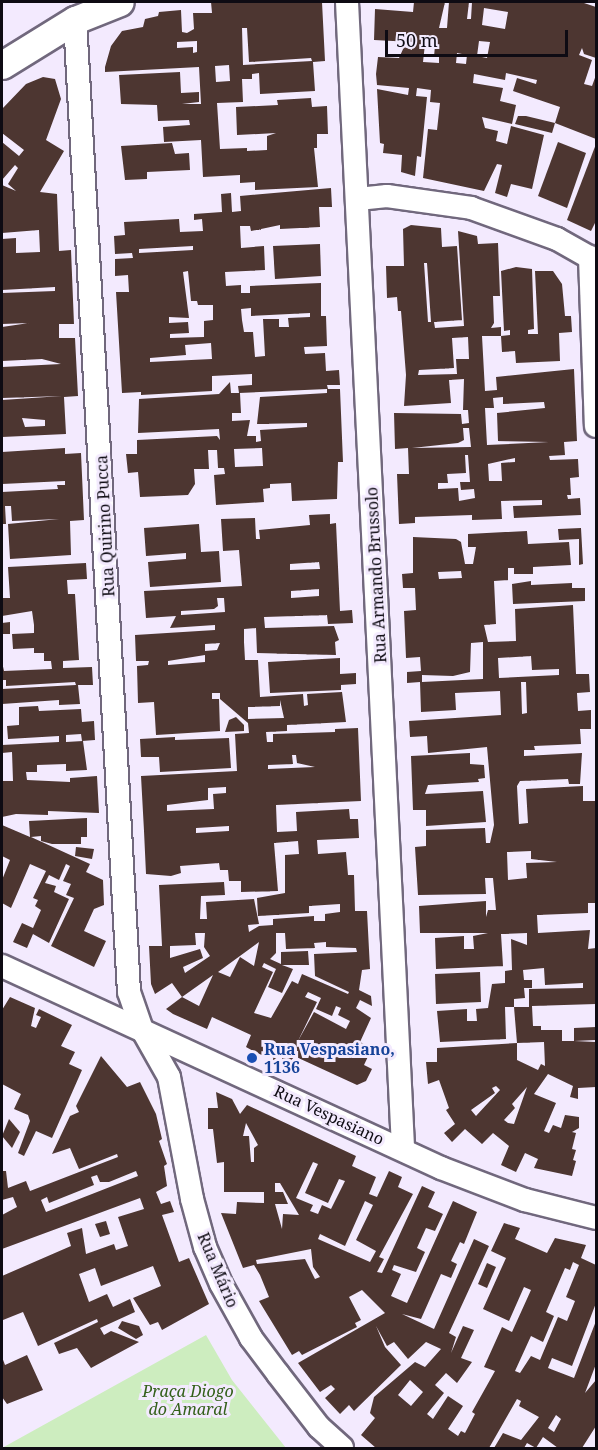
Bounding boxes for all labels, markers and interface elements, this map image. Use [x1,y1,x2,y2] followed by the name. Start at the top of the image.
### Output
[388,18,571,56] scale bar
[396,28,438,52] text: 50 m
[92,455,118,597] street label: Rua Quirino Pucca
[362,486,390,664] street label: Rua Armando Brussolo
[264,1039,395,1077] place label: Rua Vespasiano, 1136
[245,1051,259,1065] marker: Rua Vespasiano, 1136
[271,1081,387,1149] street label: Rua Vespasiano
[194,1230,242,1310] street label: Rua Mário
[142,1381,234,1419] park label: Praça Diogo do Amaral

